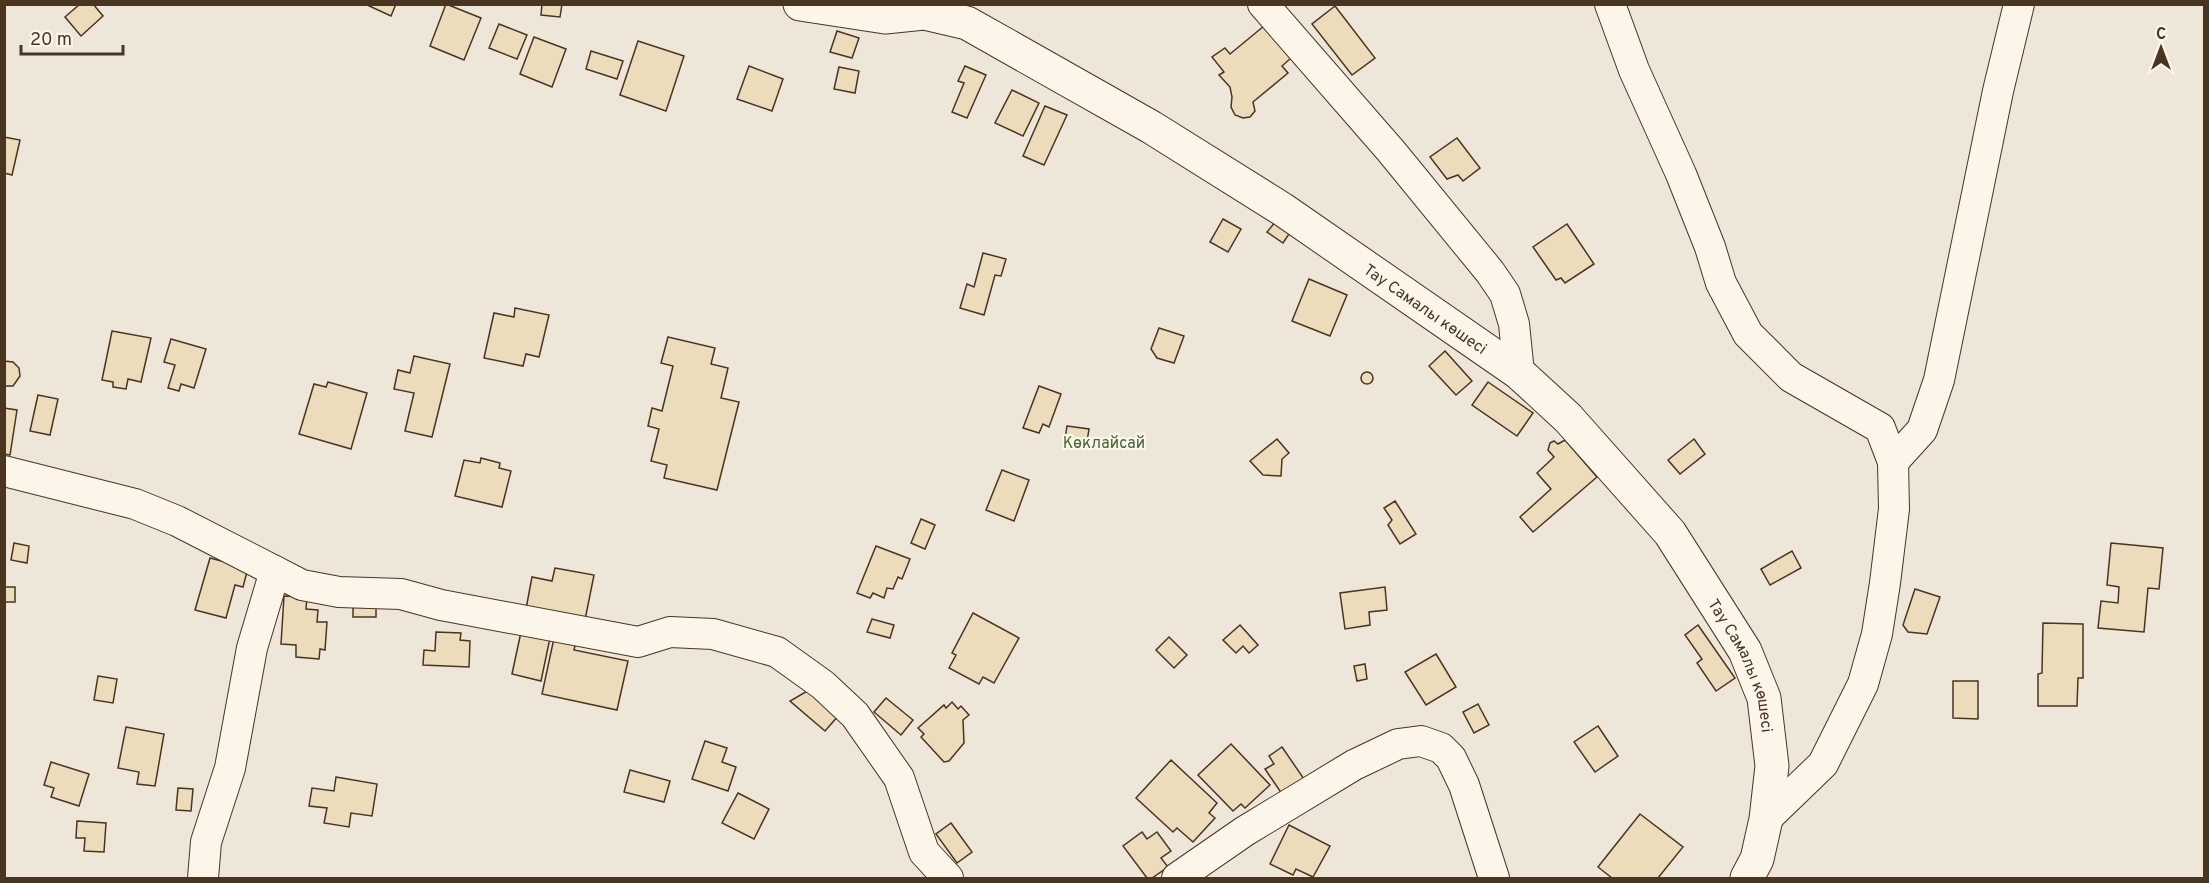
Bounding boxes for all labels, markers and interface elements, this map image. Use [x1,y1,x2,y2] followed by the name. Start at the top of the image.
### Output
[21,18,123,56] scale bar
[2131,18,2191,78] north arrow
[2156,25,2166,45] text: С
[30,29,72,52] text: 20 m
[1359,260,1490,360] street label: Тау Самалы көшесі
[1063,434,1145,454] park label: Көклайсай
[1703,596,1776,734] street label: Тау Самалы көшесі

